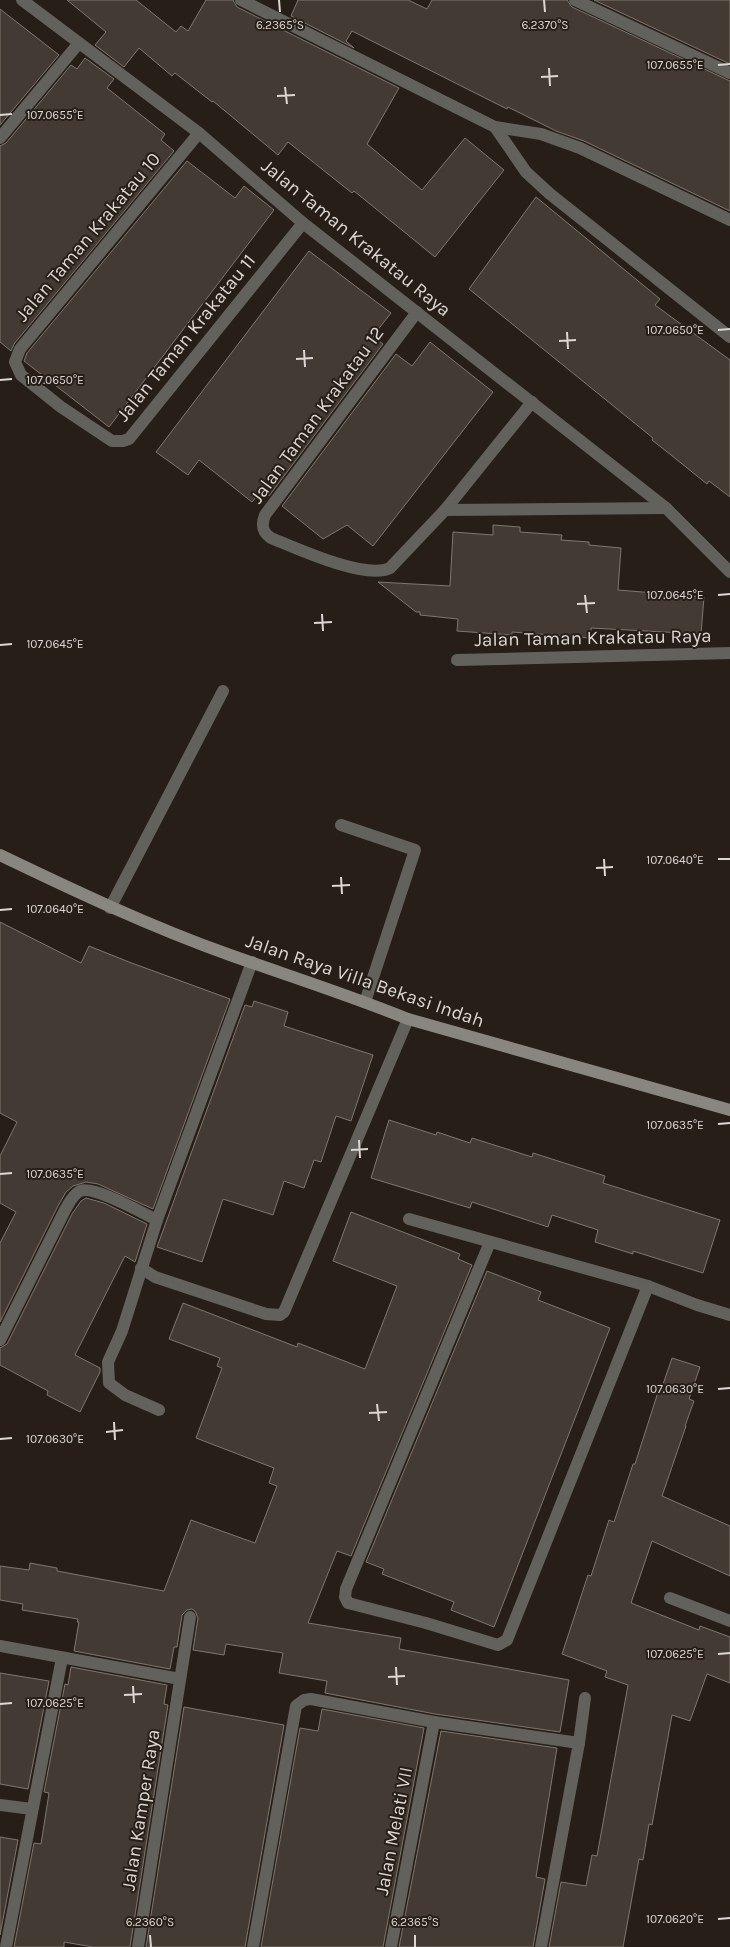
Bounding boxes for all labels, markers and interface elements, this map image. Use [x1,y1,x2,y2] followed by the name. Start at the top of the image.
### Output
[256,18,304,32] text: 6.2365°S
[521,18,569,32] text: 6.2370°S
[646,58,704,72] text: 107.0655°E
[26,108,84,122] text: 107.0655°E
[11,148,165,326] street label: Jalan Taman Krakatau 10
[257,155,455,321] street label: Jalan Taman Krakatau Raya
[112,250,260,426] street label: Jalan Taman Krakatau 11
[245,322,389,508] street label: Jalan Taman Krakatau 12
[646,323,704,337] text: 107.0650°E
[26,373,84,387] text: 107.0650°E
[646,588,704,602] text: 107.0645°E
[474,625,712,651] street label: Jalan Taman Krakatau Raya
[26,637,84,651] text: 107.0645°E
[646,853,704,867] text: 107.0640°E
[26,902,84,916] text: 107.0640°E
[243,930,487,1032] street label: Jalan Raya Villa Bekasi Indah
[646,1118,704,1132] text: 107.0635°E
[26,1167,84,1181] text: 107.0635°E
[646,1382,704,1396] text: 107.0630°E
[26,1432,84,1446] text: 107.0630°E
[646,1647,704,1661] text: 107.0625°E
[26,1696,84,1710] text: 107.0625°E
[117,1728,165,1892] street label: Jalan Kamper Raya
[371,1765,417,1897] street label: Jalan Melati VII
[646,1912,704,1926] text: 107.0620°E
[126,1915,174,1929] text: 6.2360°S
[391,1915,439,1929] text: 6.2365°S

